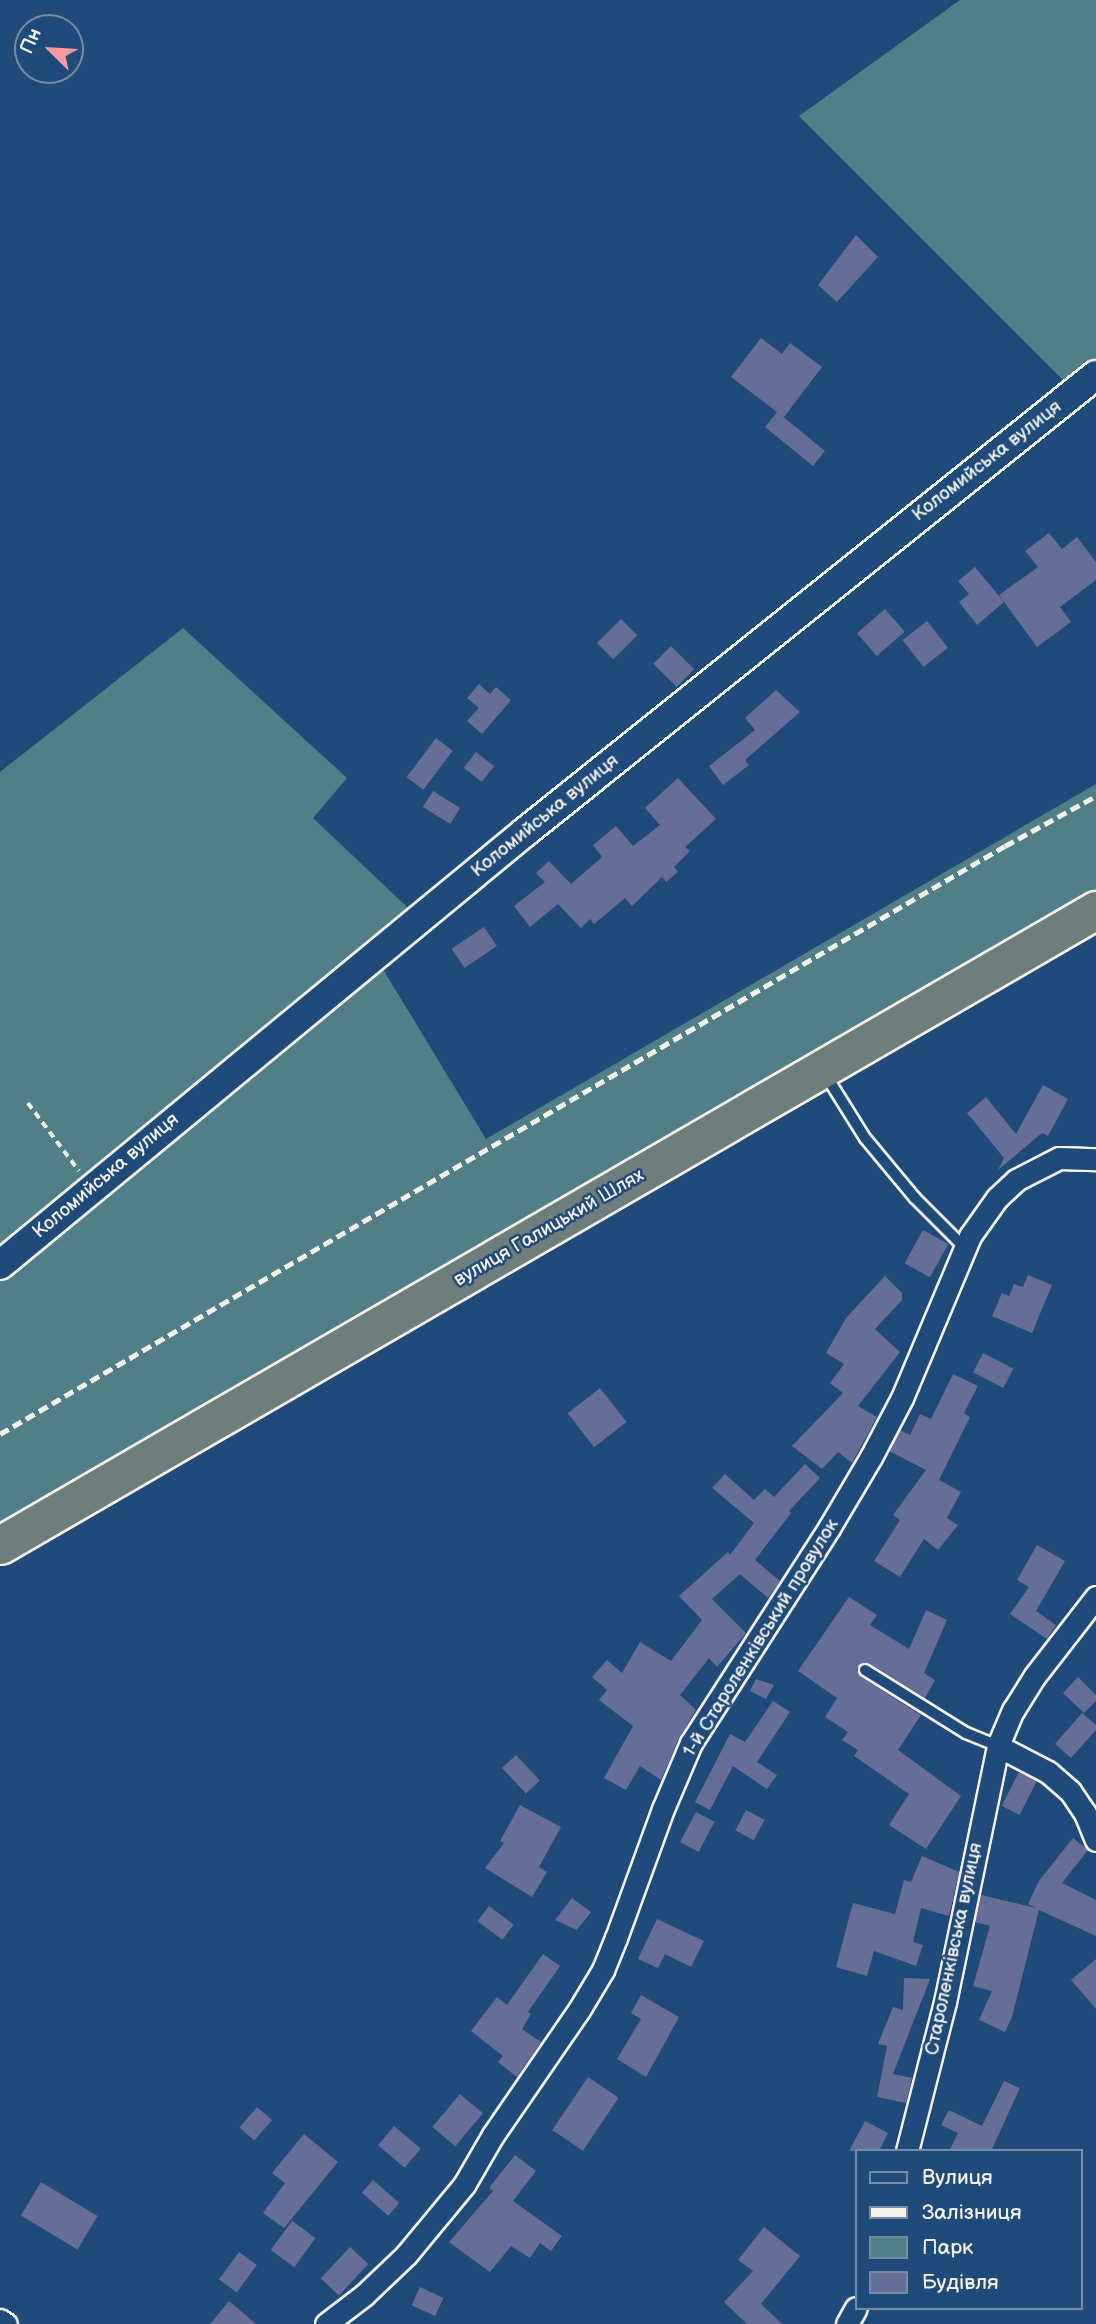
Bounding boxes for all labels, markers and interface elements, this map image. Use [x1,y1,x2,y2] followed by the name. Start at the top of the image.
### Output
[14,14,84,84] north arrow
[16,25,47,57] text: Пн
[908,396,1066,526] street label: Коломийська вулиця
[467,749,623,883] street label: Коломийська вулиця
[28,1108,184,1244] street label: Коломийська вулиця
[450,1164,648,1292] street label: вулиця Галицький Шлях
[678,1515,844,1761] street label: 1-й Староленківський провулок
[920,1841,988,2057] street label: Староленківська вулиця
[855,2149,1082,2310] legend
[922,2165,993,2190] text: Вулиця
[922,2200,1022,2225] text: Залізниця
[922,2235,973,2260] text: Парк
[922,2270,999,2295] text: Будівля

